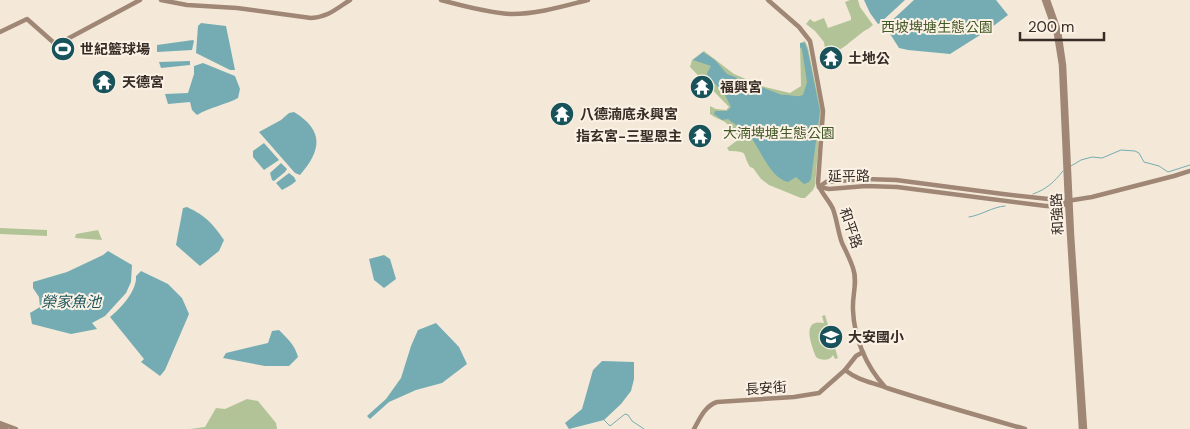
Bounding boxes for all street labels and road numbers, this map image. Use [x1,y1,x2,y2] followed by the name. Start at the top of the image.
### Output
[828,167,870,185] street label: 延平路
[1047,193,1067,235] street label: 和強路
[836,205,866,251] street label: 和平路
[744,378,788,398] street label: 長安街

